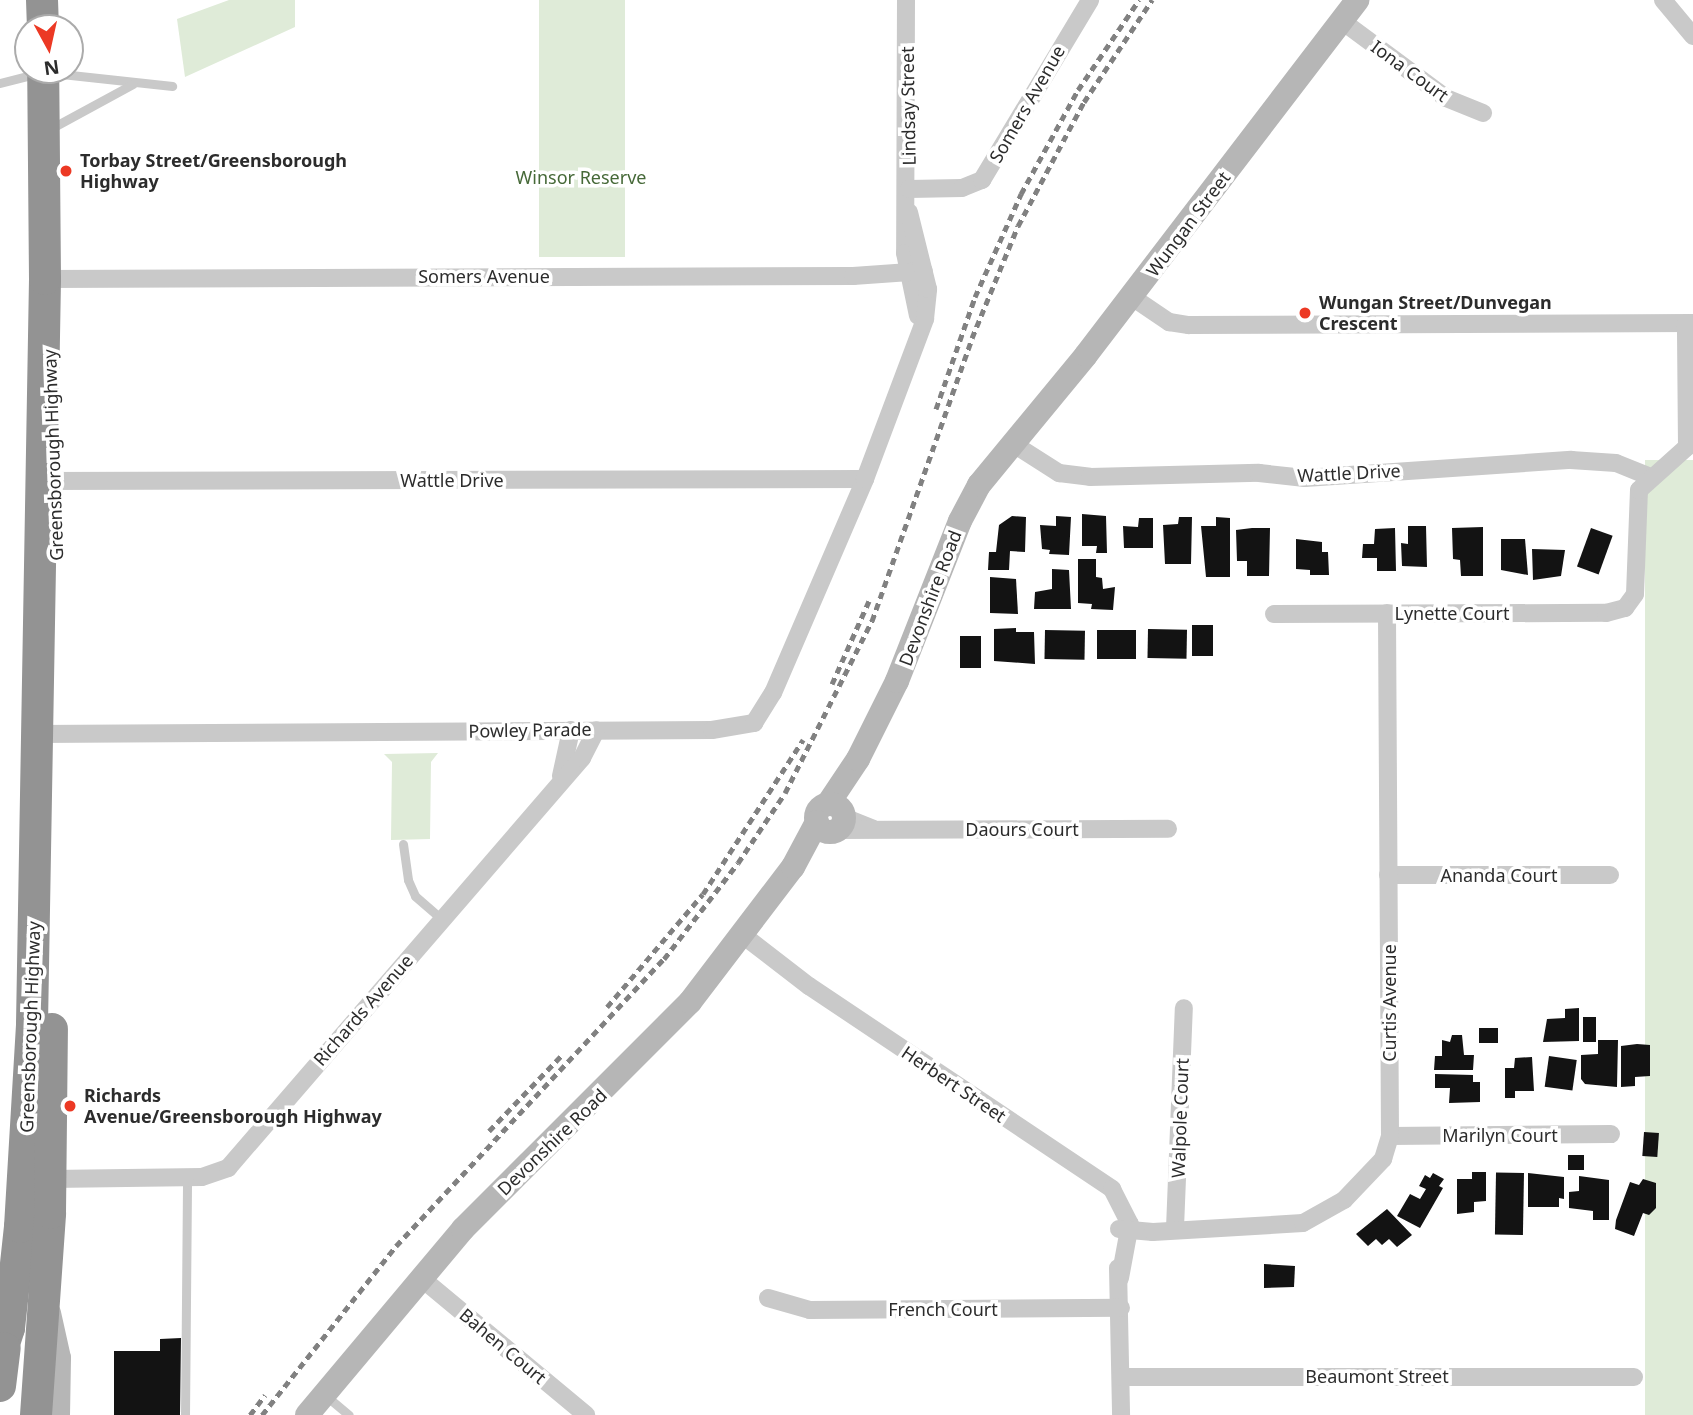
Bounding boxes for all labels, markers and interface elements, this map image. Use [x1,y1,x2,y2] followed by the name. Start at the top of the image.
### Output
[14,14,84,84] north arrow
[1367,36,1453,106] street label: Iona Court
[985,42,1069,166] street label: Somers Avenue
[896,46,920,166] street label: Lindsay Street
[42,54,61,82] text: N
[80,150,347,192] place label: Torbay Street/Greensborough Highway
[58,163,74,179] marker: Torbay Street/Greensborough Highway
[516,166,646,188] park label: Winsor Reserve
[1141,167,1235,281] street label: Wungan Street
[418,265,550,287] street label: Somers Avenue
[1319,292,1552,334] place label: Wungan Street/Dunvegan Crescent
[1297,305,1313,321] marker: Wungan Street/Dunvegan Crescent
[39,349,67,561] street label: Greensborough Highway
[1297,460,1401,486] street label: Wattle Drive
[400,469,504,491] street label: Wattle Drive
[894,527,966,669] street label: Devonshire Road
[1394,602,1510,624] street label: Lynette Court
[468,718,592,742] street label: Powley Parade
[965,818,1079,840] street label: Daours Court
[1440,864,1558,886] street label: Ananda Court
[16,921,44,1133] street label: Greensborough Highway
[1378,944,1400,1062] street label: Curtis Avenue
[309,950,417,1070] street label: Richards Avenue
[898,1041,1010,1127] street label: Herbert Street
[1167,1058,1193,1178] street label: Walpole Court
[493,1084,611,1200] street label: Devonshire Road
[84,1085,382,1128] place label: Richards Avenue/Greensborough Highway
[62,1098,78,1114] marker: Richards Avenue/Greensborough Highway
[1442,1124,1558,1146] street label: Marilyn Court
[888,1298,998,1320] street label: French Court
[455,1304,551,1388] street label: Bahen Court
[1305,1365,1449,1387] street label: Beaumont Street

